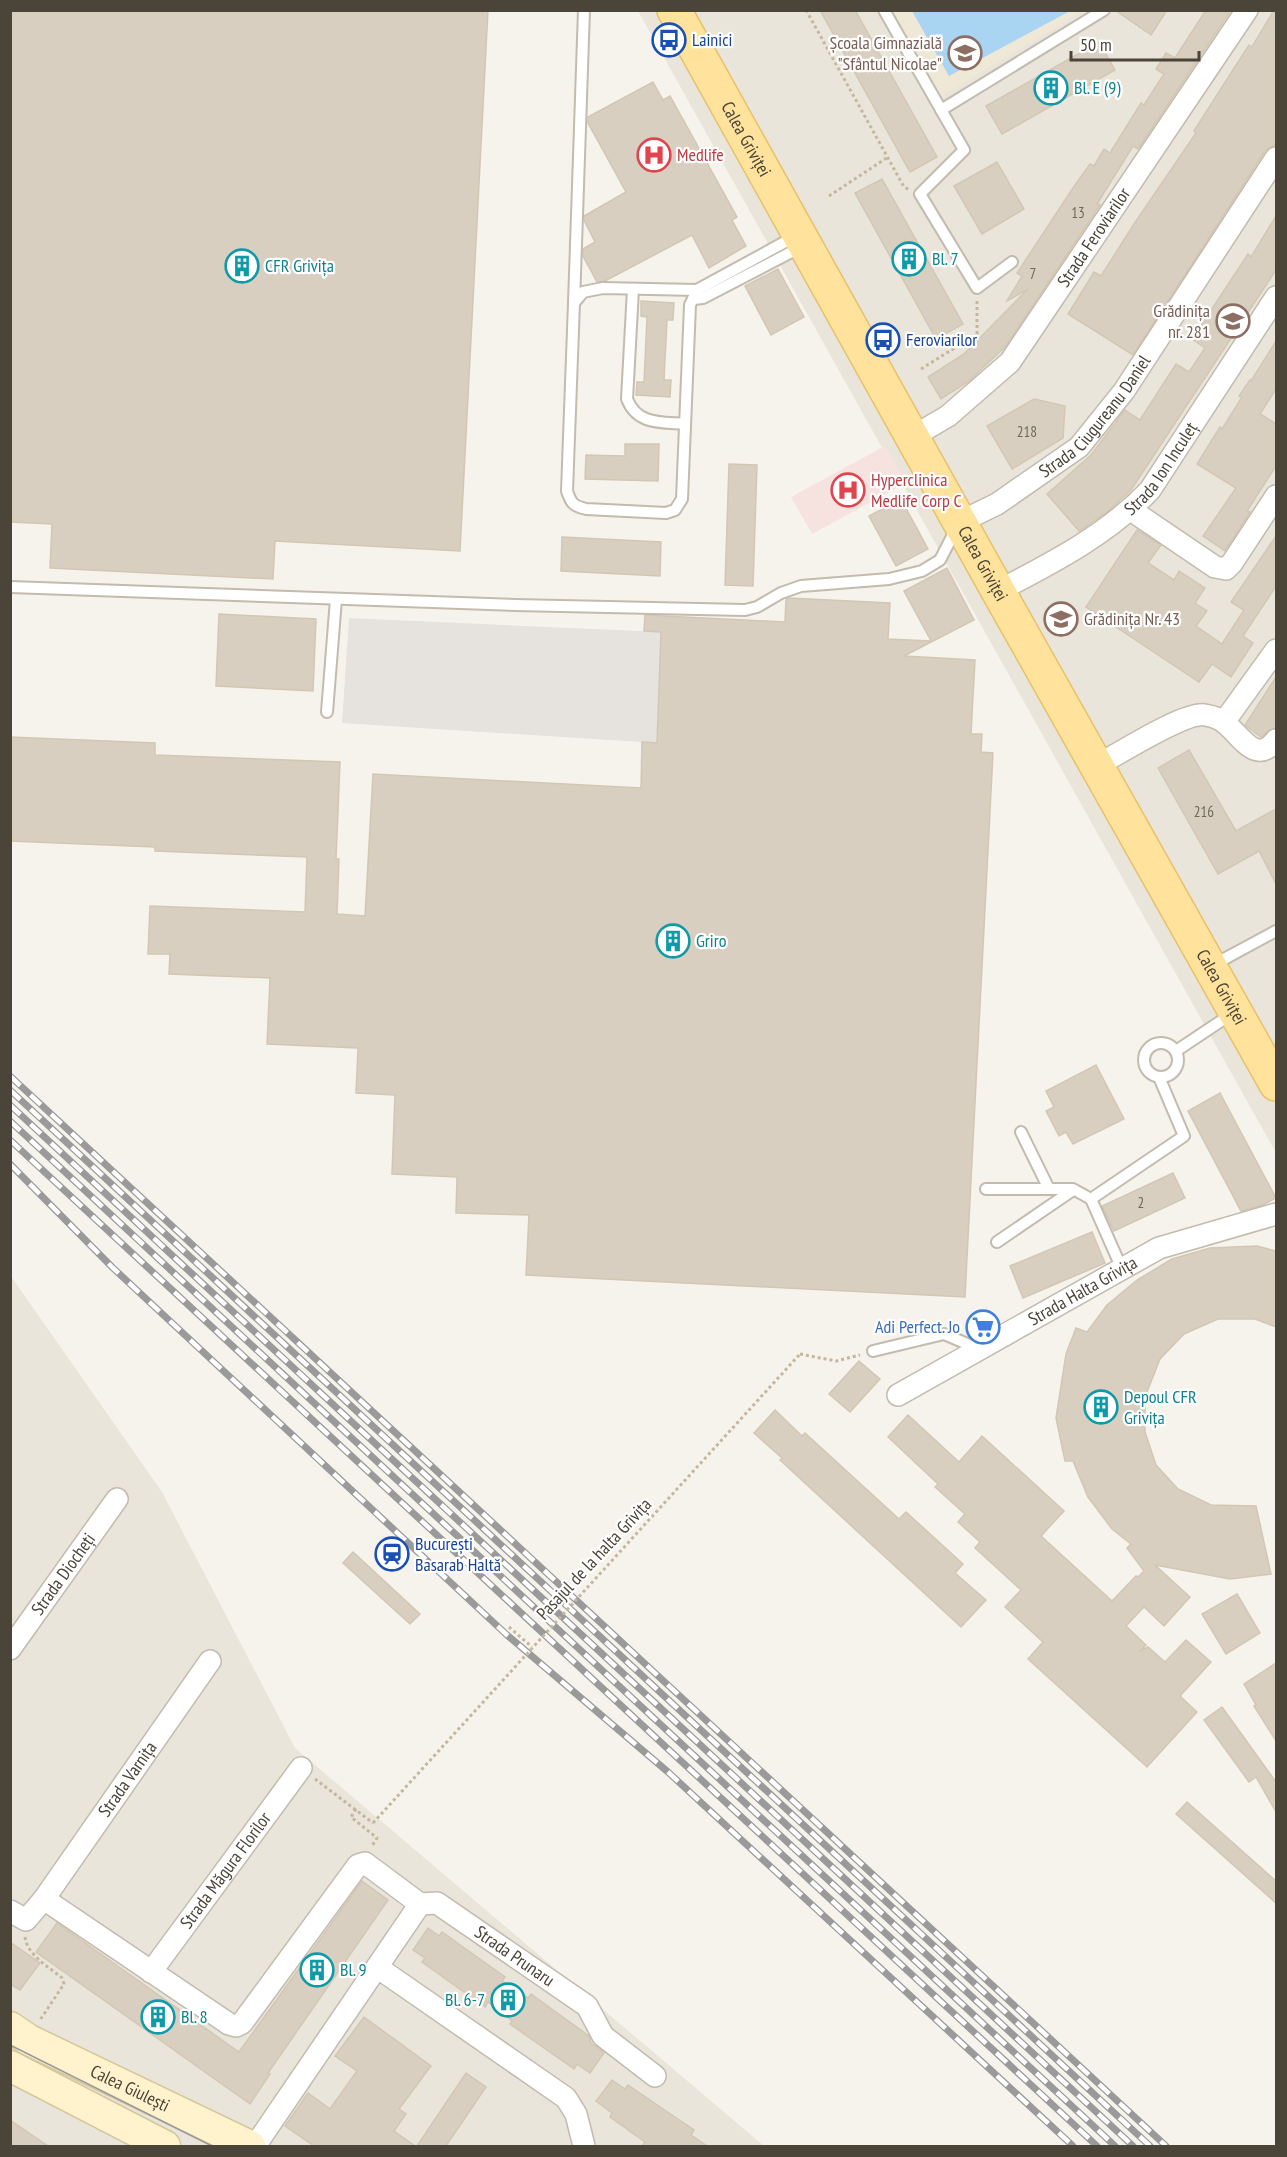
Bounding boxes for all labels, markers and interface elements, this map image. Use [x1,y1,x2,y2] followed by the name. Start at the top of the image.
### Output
[651,22,687,58] bus stop icon: Lainici
[1071,24,1198,62] scale bar
[692,28,732,51] place label: Lainici
[829,31,942,75] place label: Școala Gimnazială "Sfântul Nicolae"
[1080,33,1112,56] text: 50 m
[947,35,983,71] school or university icon: Școala Gimnazială "Sfântul Nicolae"
[1033,70,1069,106] building icon: Bl. E (9)
[1074,76,1121,99] place label: Bl. E (9)
[716,97,777,181] street label: Calea Griviței
[636,137,672,173] hospital icon: Medlife
[677,143,724,166] place label: Medlife
[1052,183,1135,291] street label: Strada Feroviarilor
[1071,203,1085,222] house number: 13
[891,241,927,277] building icon: Bl. 7
[932,247,959,270] place label: Bl. 7
[224,248,260,284] building icon: CFR Grivița
[265,254,334,277] place label: CFR Grivița
[1030,264,1036,283] house number: 7
[1153,299,1210,343] place label: Grădinița nr. 281
[1215,303,1251,339] school or university icon: Grădinița nr. 281
[865,322,901,358] bus stop icon: Feroviarilor
[906,328,977,351] place label: Feroviarilor
[1034,350,1156,482] street label: Strada Ciugureanu Daniel
[1119,417,1202,520] street label: Strada Ion Inculeț
[1017,422,1037,441] house number: 218
[871,468,962,512] place label: Hyperclinica Medlife Corp C
[830,472,866,508] hospital icon: Hyperclinica Medlife Corp C
[953,522,1013,605] street label: Calea Griviței
[1043,601,1079,637] school or university icon: Grădinița Nr. 43
[1084,607,1180,630] place label: Grădinița Nr. 43
[1194,802,1214,821] house number: 216
[655,923,691,959] building icon: Griro
[696,929,727,952] place label: Griro
[1191,945,1252,1029] street label: Calea Griviței
[1138,1193,1144,1212] house number: 2
[1024,1251,1141,1330] street label: Strada Halta Grivița
[965,1309,1001,1345] supermarket icon: Adi Perfect. Jo
[875,1315,960,1338] place label: Adi Perfect. Jo
[1124,1385,1197,1429] place label: Depoul CFR Grivița
[1083,1389,1119,1425] building icon: Depoul CFR Grivița
[531,1493,656,1624] street label: Pasajul de la halta Grivița
[26,1528,100,1619] street label: Strada Diocheți
[415,1532,501,1576] place label: București Basarab Haltă
[374,1536,410,1572] station icon: București Basarab Haltă
[93,1737,161,1821] street label: Strada Varnița
[175,1807,276,1933] street label: Strada Măgura Florilor
[470,1920,559,1991] street label: Strada Prunaru
[299,1952,335,1988] building icon: Bl. 9
[340,1958,367,1981] place label: Bl. 9
[490,1982,526,2018] building icon: Bl. 6-7
[445,1988,485,2011] place label: Bl. 6-7
[140,1999,176,2035] building icon: Bl. 8
[181,2005,208,2028] place label: Bl. 8
[87,2059,174,2117] street label: Calea Giulești

